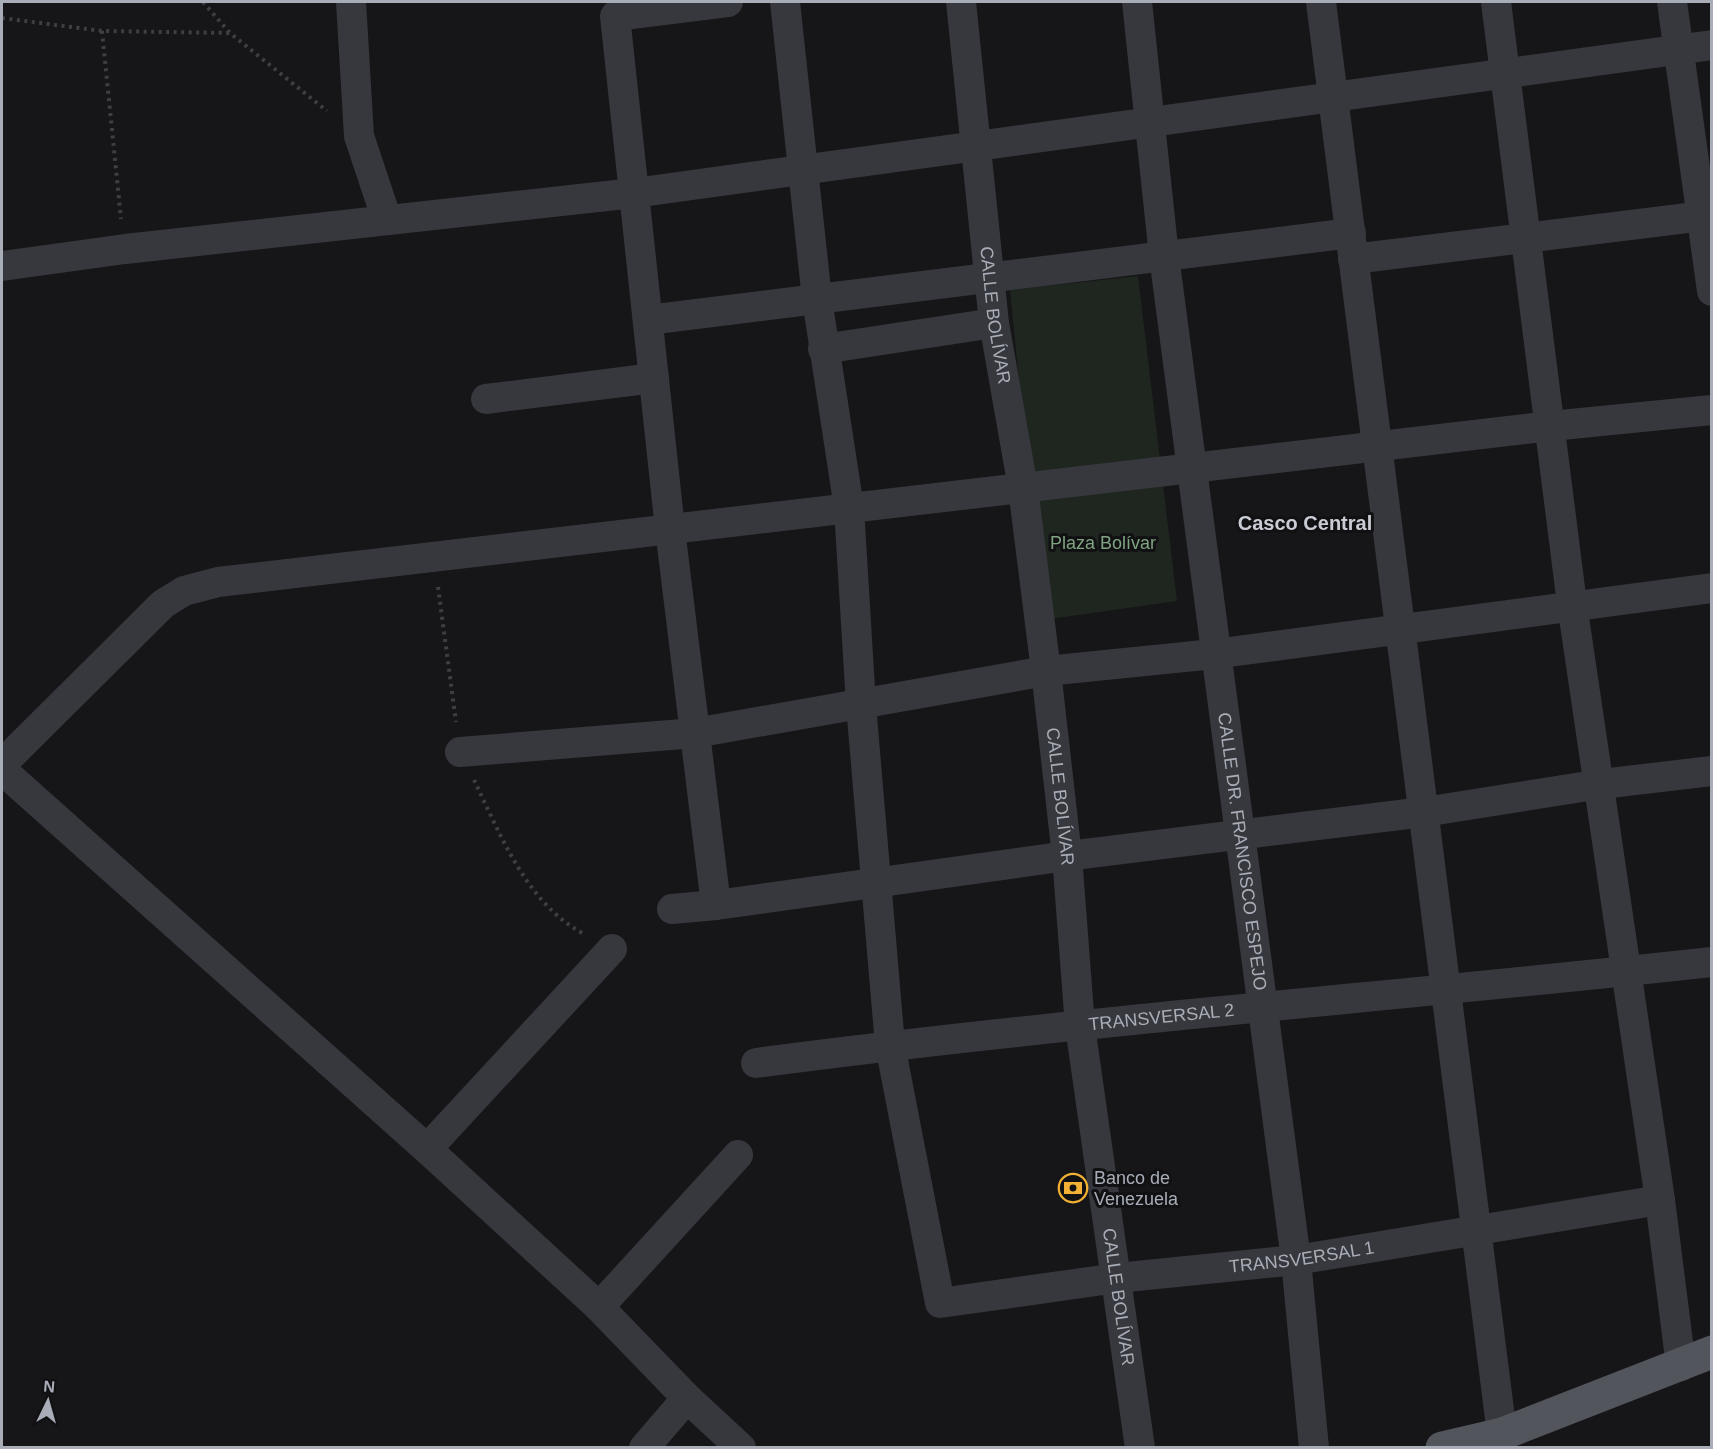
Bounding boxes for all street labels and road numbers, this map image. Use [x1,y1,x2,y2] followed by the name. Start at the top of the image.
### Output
[976,245,1015,386] street label: CALLE BOLÍVAR
[1214,711,1270,992] street label: CALLE DR. FRANCISCO ESPEJO
[1042,726,1078,866] street label: CALLE BOLÍVAR
[1088,1000,1235,1034] street label: TRANSVERSAL 2
[1099,1227,1138,1367] street label: CALLE BOLÍVAR
[1228,1237,1376,1277] street label: TRANSVERSAL 1

